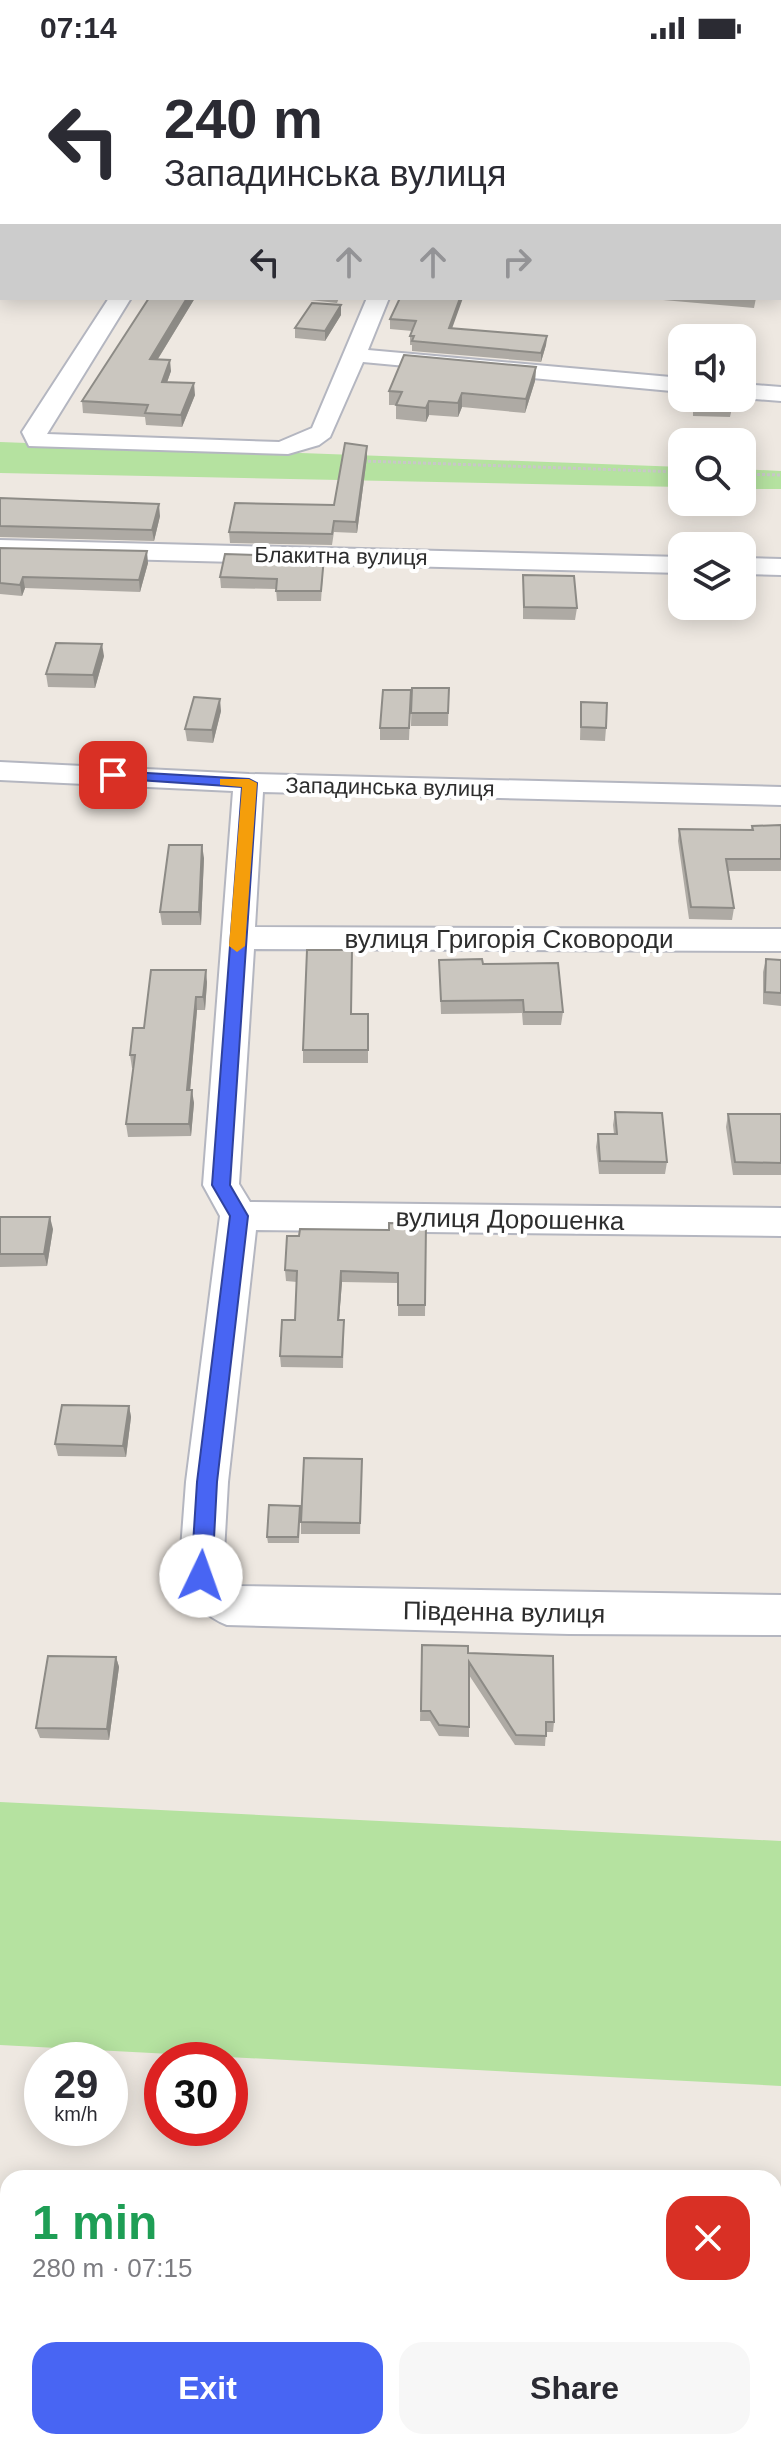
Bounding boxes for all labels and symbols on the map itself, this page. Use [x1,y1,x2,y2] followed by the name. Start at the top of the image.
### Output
[254,542,428,570] street label: Блакитна вулиця
[79,741,147,809] pin
[285,773,495,801] street label: Западинська вулиця
[345,924,674,954] street label: вулиця Григорія Сковороди
[395,1202,625,1236] street label: вулиця Дорошенка
[159,1534,243,1618] position arrow
[403,1595,605,1629] street label: Південна вулиця
[144,2042,248,2146] speed limit sign: 30

